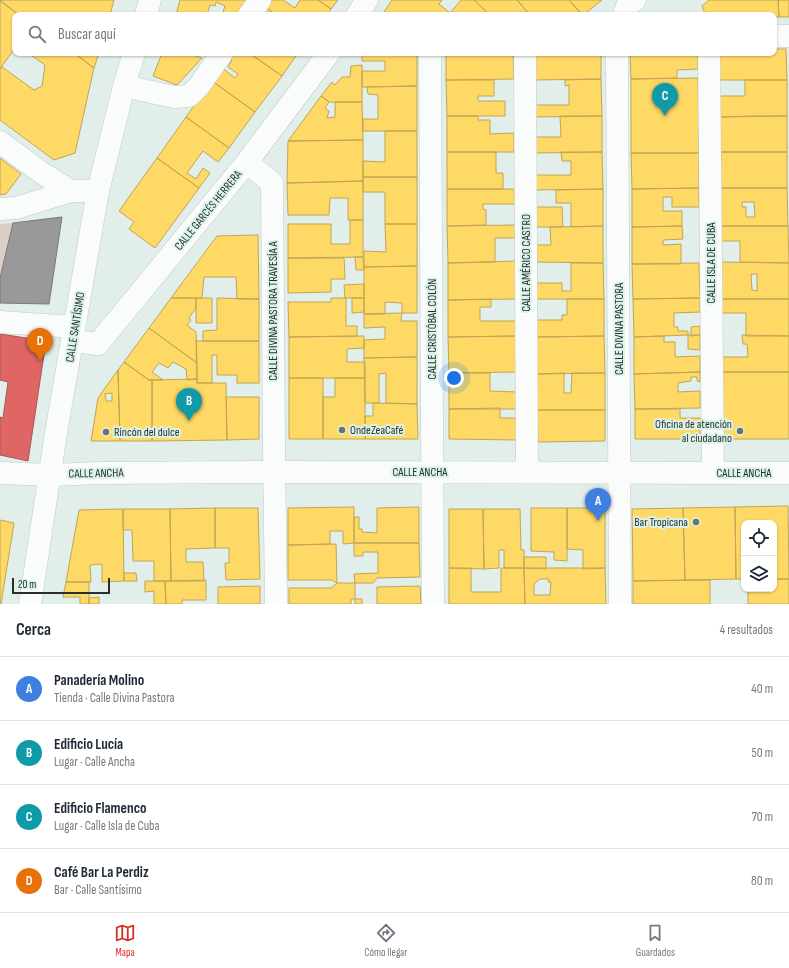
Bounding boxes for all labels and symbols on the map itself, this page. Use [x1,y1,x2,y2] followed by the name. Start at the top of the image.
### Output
[652,83,678,116] pin: C
[171,167,246,253] street label: CALLE GARCÉS HERRERA
[519,214,534,312] street label: CALLE AMÉRICO CASTRO
[704,222,719,303] street label: CALLE ISLA DE CUBA
[266,241,281,381] street label: CALLE DIVINA PASTORA TRAVESÍA A
[425,279,440,379] street label: CALLE CRISTÓBAL COLÓN
[612,282,627,375] street label: CALLE DIVINA PASTORA
[63,291,88,363] street label: CALLE SANTÍSIMO
[27,328,53,361] pin: D
[444,368,464,388] your location
[176,388,202,421] pin: B
[655,417,732,446] place label: Oficina de atención al ciudadano
[350,423,403,438] place label: OndeZeaCafé
[114,425,180,440] place label: Rincón del dulce
[337,425,347,435] marker: OndeZeaCafé
[735,426,745,436] marker: Oficina de atención al ciudadano
[101,427,111,437] marker: Rincón del dulce
[392,465,448,480] street label: CALLE ANCHA
[68,466,124,481] street label: CALLE ANCHA
[716,466,772,481] street label: CALLE ANCHA
[585,488,611,521] pin: A
[634,515,688,530] place label: Bar Tropicana
[691,517,701,527] marker: Bar Tropicana
[12,576,110,595] scale bar

